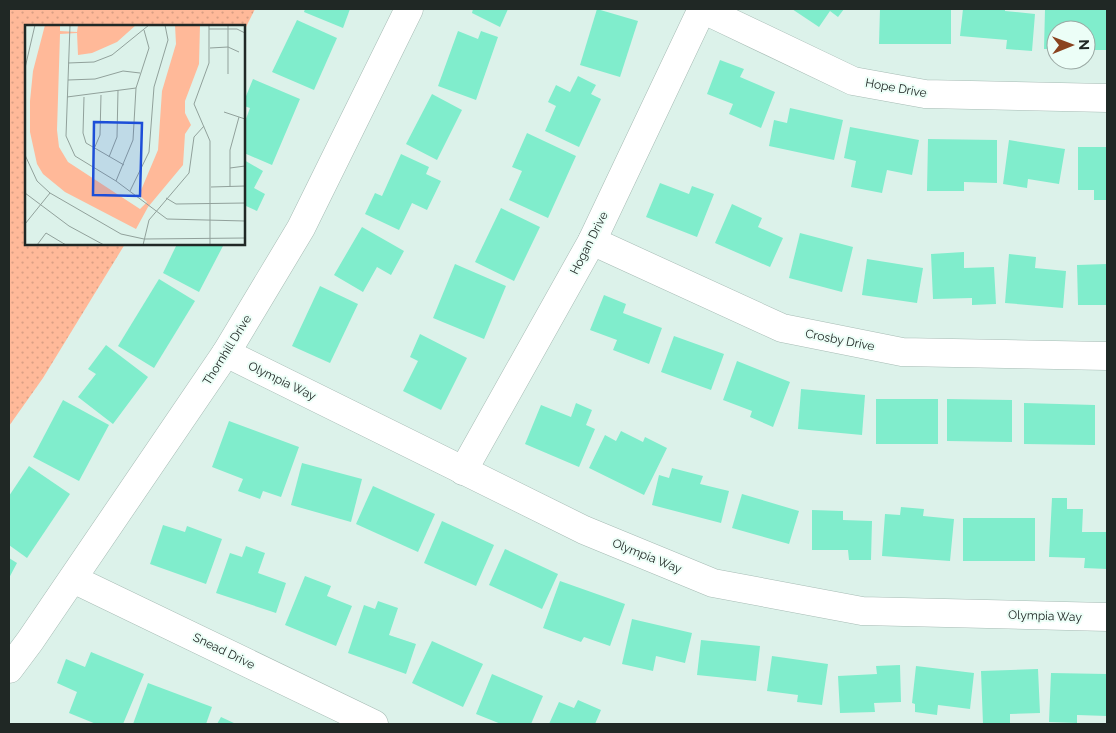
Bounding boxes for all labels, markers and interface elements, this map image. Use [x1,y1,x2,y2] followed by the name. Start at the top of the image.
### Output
[1046,20,1096,70] north arrow
[25,25,245,245] inset map
[1076,39,1092,50] text: N
[864,76,928,100] street label: Hope Drive
[567,209,611,277] street label: Hogan Drive
[200,312,254,388] street label: Thornhill Drive
[804,326,876,354] street label: Crosby Drive
[246,359,319,404] street label: Olympia Way
[610,536,684,576] street label: Olympia Way
[1008,608,1083,624] street label: Olympia Way
[191,630,257,672] street label: Snead Drive

